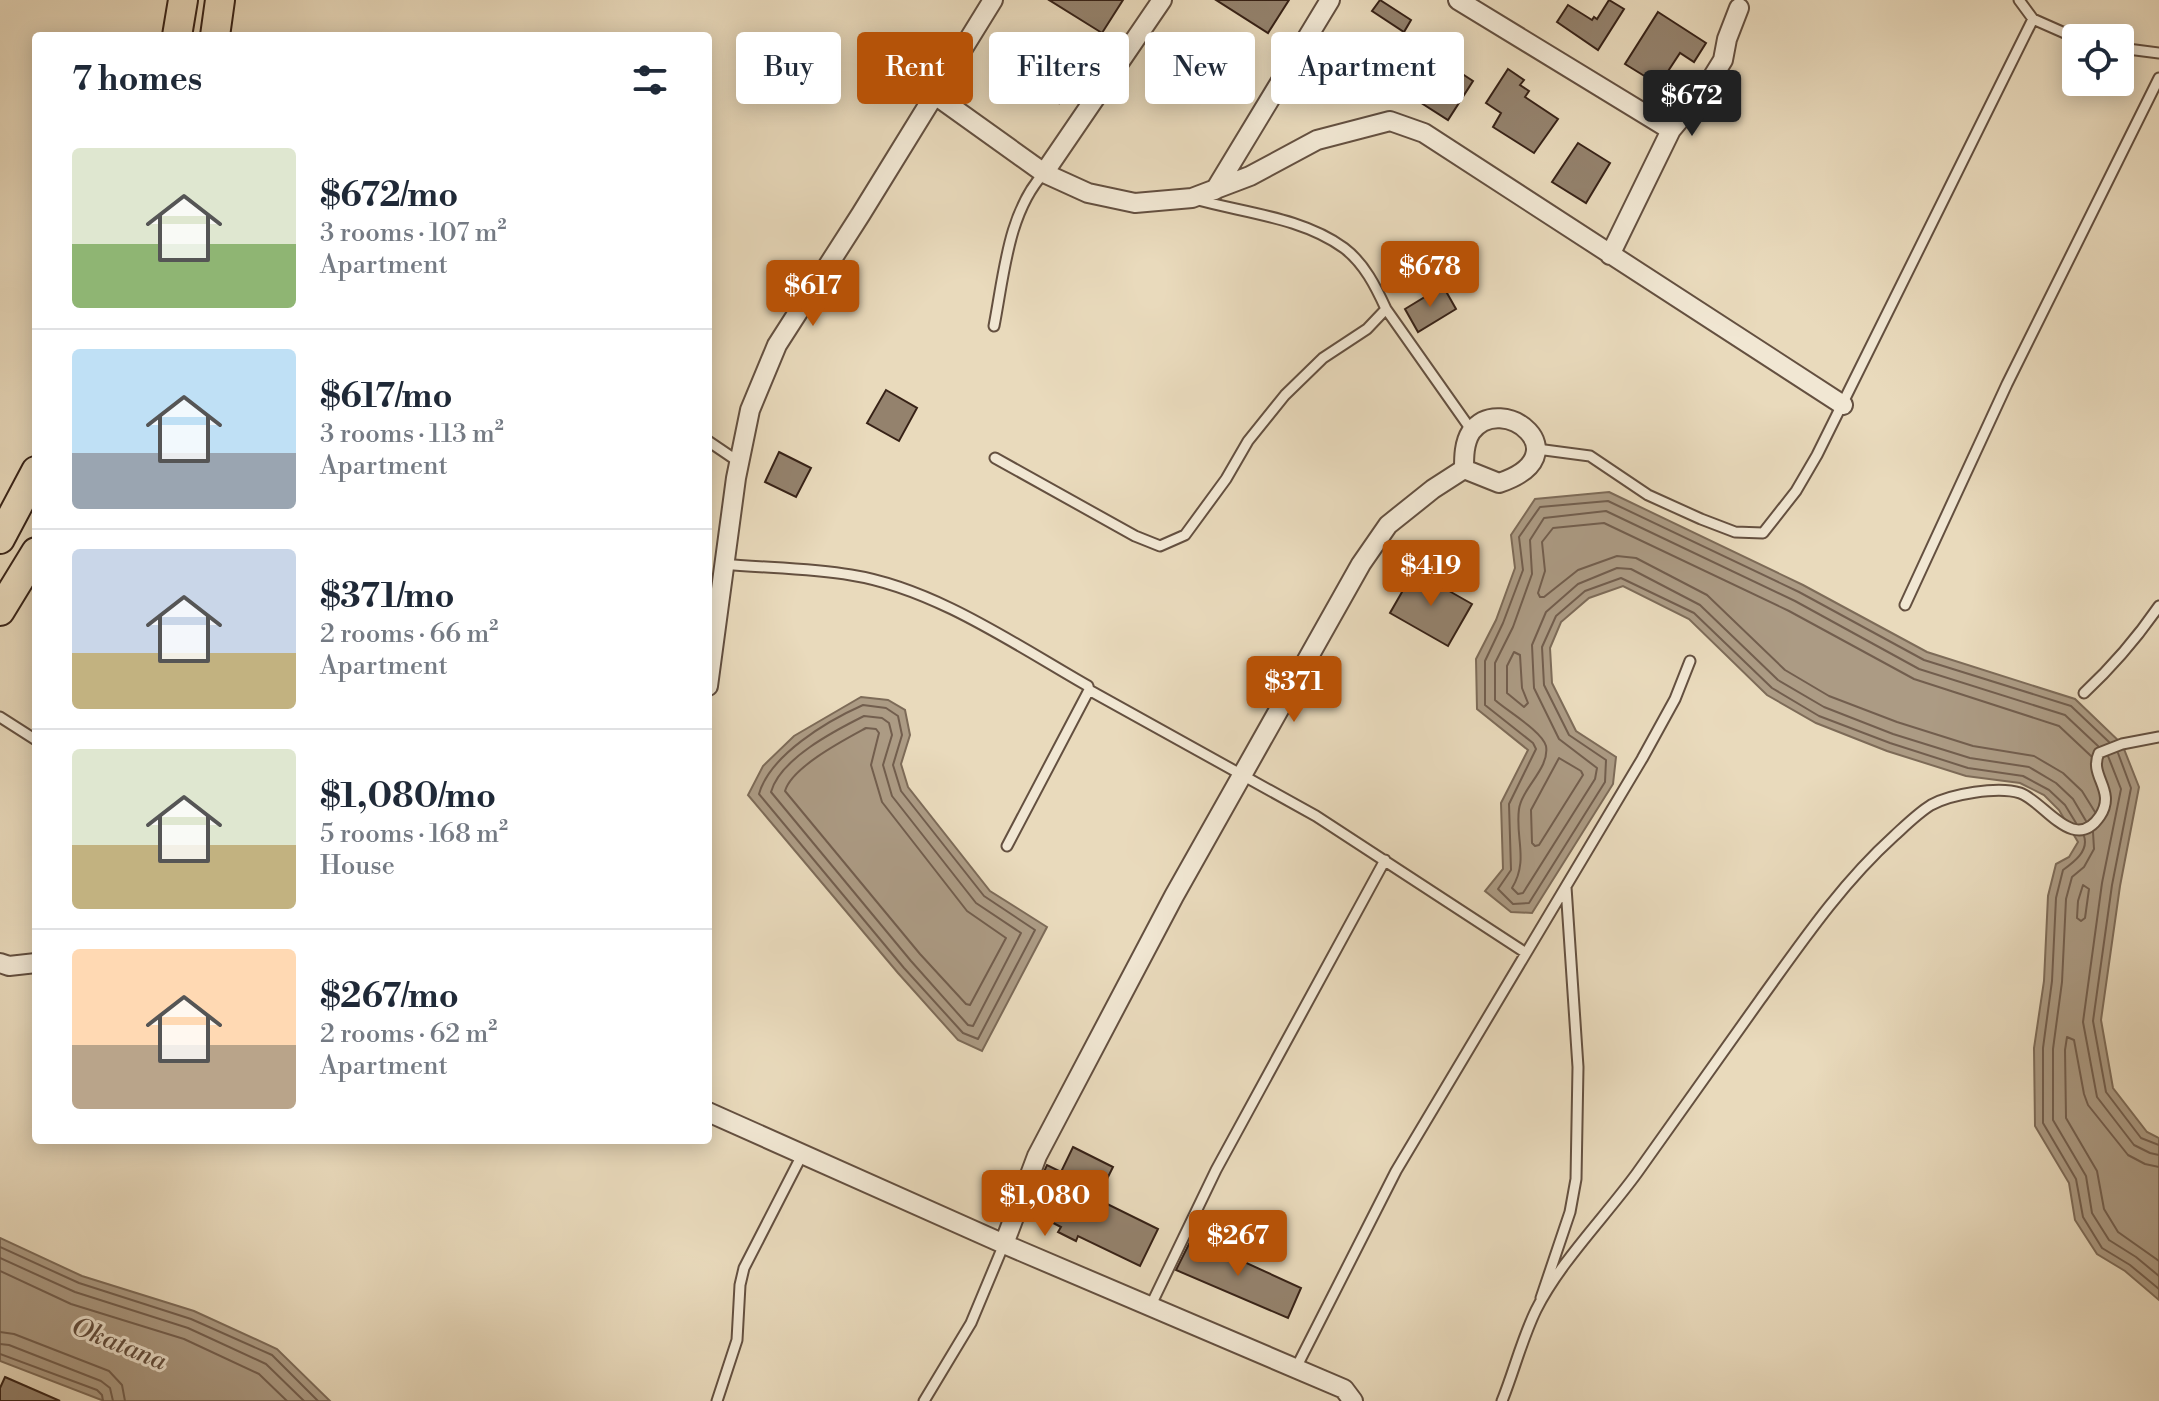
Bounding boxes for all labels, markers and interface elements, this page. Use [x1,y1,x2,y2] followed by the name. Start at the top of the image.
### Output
[2062,24,2134,96] map controls
[2062,24,2134,96] button: locate
[736,32,841,104] chip: Buy
[857,32,973,104] chip: Rent
[989,32,1129,104] chip: Filters
[1145,32,1255,104] chip: New
[1271,32,1464,104] chip: Apartment
[628,58,672,102] icon: filters
[72,59,202,101] text: 7 homes
[1645,70,1739,138] pin: $672
[1661,80,1723,112] text: $672
[320,175,458,217] text: $672/mo
[136,180,232,276] icon: home
[320,217,507,249] text: 3 rooms · 107 m²
[1383,241,1477,309] pin: $678
[320,249,448,281] text: Apartment
[1399,251,1461,283] text: $678
[766,260,860,328] pin: $617
[784,270,842,302] text: $617
[320,376,453,418] text: $617/mo
[136,381,232,477] icon: home
[320,418,504,450] text: 3 rooms · 113 m²
[320,450,448,482] text: Apartment
[1384,540,1478,608] pin: $419
[1401,550,1462,582] text: $419
[320,576,455,618] text: $371/mo
[136,581,232,677] icon: home
[320,618,498,650] text: 2 rooms · 66 m²
[320,650,448,682] text: Apartment
[1247,656,1341,724] pin: $371
[1264,666,1324,698] text: $371
[320,776,496,818] text: $1,080/mo
[136,781,232,877] icon: home
[320,818,508,850] text: 5 rooms · 168 m²
[320,850,395,882] text: House
[320,976,459,1018] text: $267/mo
[136,981,232,1077] icon: home
[320,1018,497,1050] text: 2 rooms · 62 m²
[320,1050,448,1082] text: Apartment
[980,1170,1110,1238] pin: $1,080
[1000,1180,1090,1212] text: $1,080
[1191,1210,1285,1278] pin: $267
[1207,1220,1269,1252] text: $267
[67,1310,172,1378] water label: Okatana

